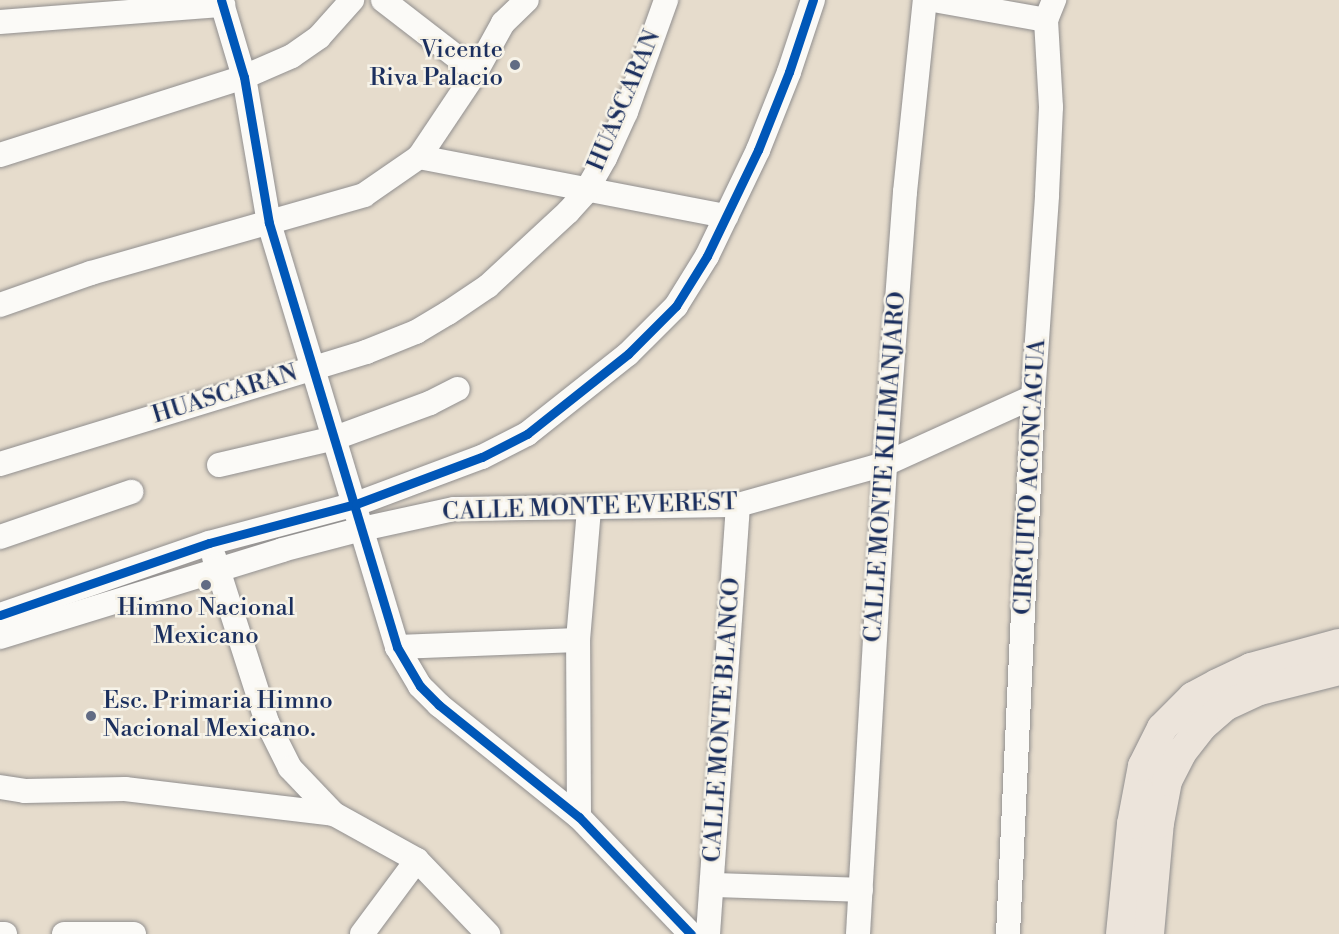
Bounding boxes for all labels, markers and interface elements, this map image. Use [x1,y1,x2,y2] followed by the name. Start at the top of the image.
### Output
[582,26,668,176] street label: HUASCARAN
[369,37,503,93] place label: Vicente Riva Palacio
[508,58,522,72] marker: Vicente Riva Palacio
[859,291,913,643] street label: CALLE MONTE KILIMANJARO
[1009,338,1053,616] street label: CIRCUITO ACONCAGUA
[149,359,301,431] street label: HUASCARAN
[442,488,738,528] street label: CALLE MONTE EVEREST
[699,577,747,863] street label: CALLE MONTE BLANCO
[199,578,213,592] marker: Himno Nacional Mexicano
[117,595,295,651] place label: Himno Nacional Mexicano
[103,688,333,744] place label: Esc. Primaria Himno Nacional Mexicano.
[84,709,98,723] marker: Esc. Primaria Himno Nacional Mexicano.

